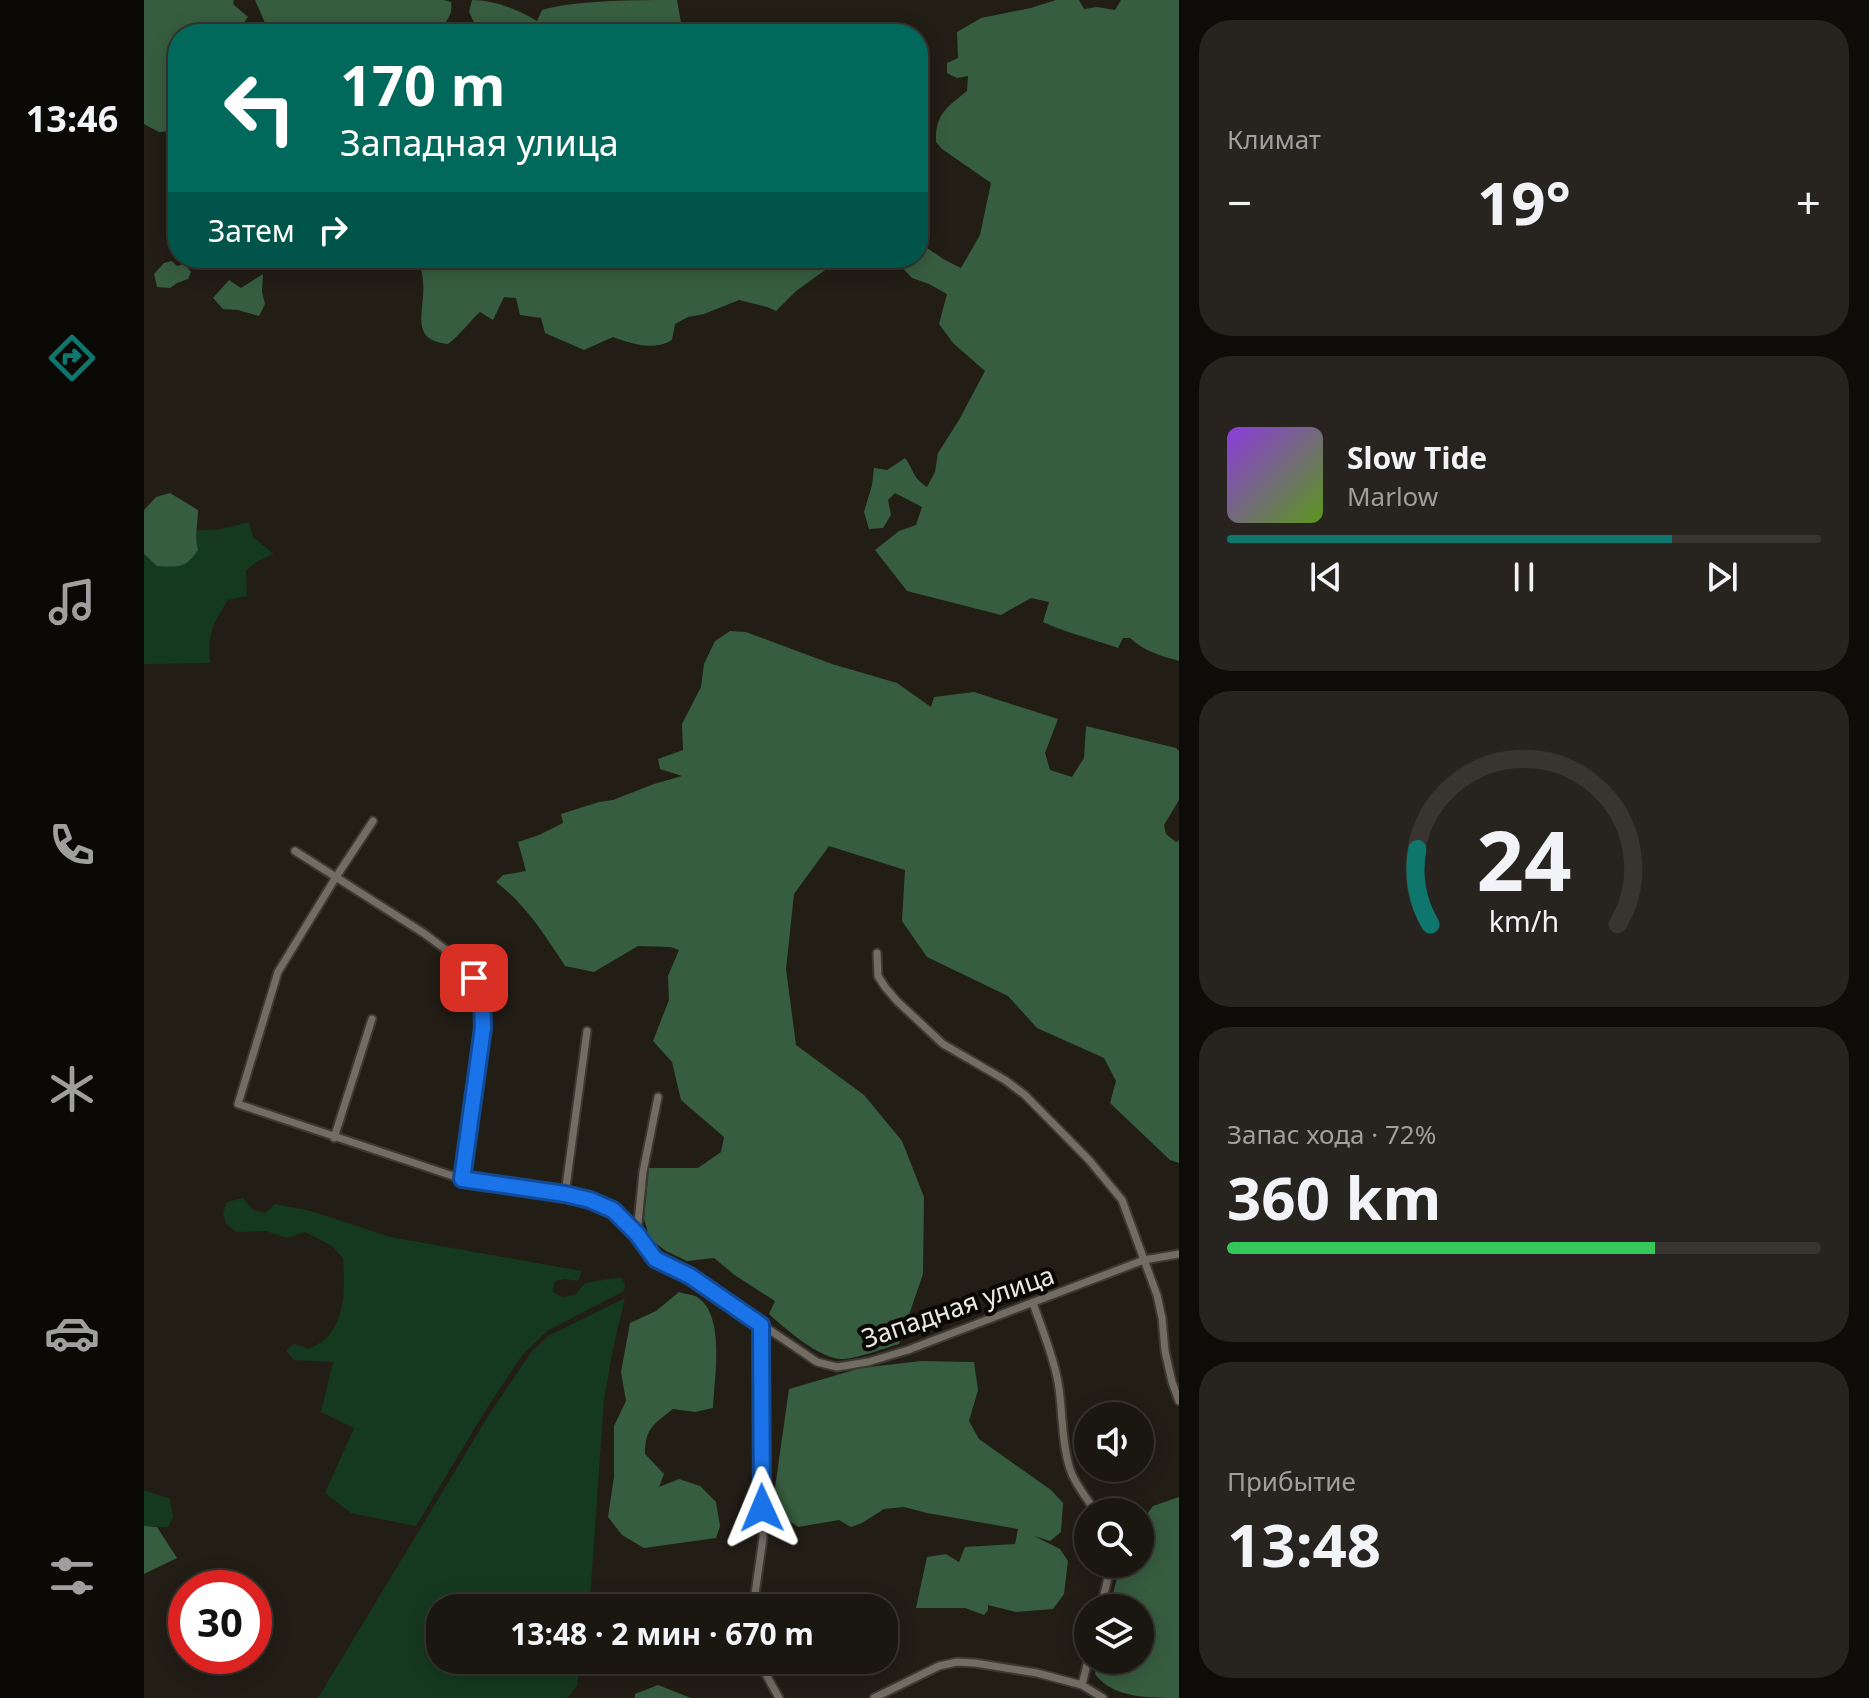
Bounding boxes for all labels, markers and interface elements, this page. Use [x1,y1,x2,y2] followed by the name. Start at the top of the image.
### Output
[340,46,505,122] text: 170 m
[208,56,312,160] icon: left
[26,94,118,143] text: 13:46
[340,118,619,167] text: Западная улица
[1227,121,1321,157] text: Климат
[1477,161,1571,243] text: 19°
[1227,172,1252,232] text: −
[1796,172,1821,232] text: +
[311,208,355,252] icon: right
[208,210,295,251] text: Затем
[44,330,100,386] icon: directions
[1347,437,1487,478] text: Slow Tide
[1347,478,1438,514] text: Marlow
[1304,555,1348,599] icon: previous
[1502,555,1546,599] icon: pause
[1700,555,1744,599] icon: next
[44,574,100,630] icon: music
[1476,802,1572,915] text: 24
[44,817,100,873] icon: phone
[1489,901,1559,940] text: km/h
[440,944,508,1012] pin
[452,956,496,1000] icon: arrive
[44,1061,100,1117] icon: climate
[1227,1116,1436,1152] text: Запас хода · 72%
[1227,1156,1441,1238] text: 360 km
[857,1256,1059,1356] street label: Западная улица
[44,1305,100,1361] icon: car
[1074,1402,1154,1674] map controls
[1074,1402,1154,1482] button: sound
[1227,1463,1356,1499] text: Прибытие
[720,1466,804,1550] position arrow
[1074,1498,1154,1578] button: search
[1227,1503,1381,1585] text: 13:48
[44,1548,100,1604] icon: filters
[168,1570,272,1674] speed limit sign: 30
[1074,1594,1154,1674] button: layers
[510,1613,814,1654] text: 13:48 · 2 мин · 670 m

